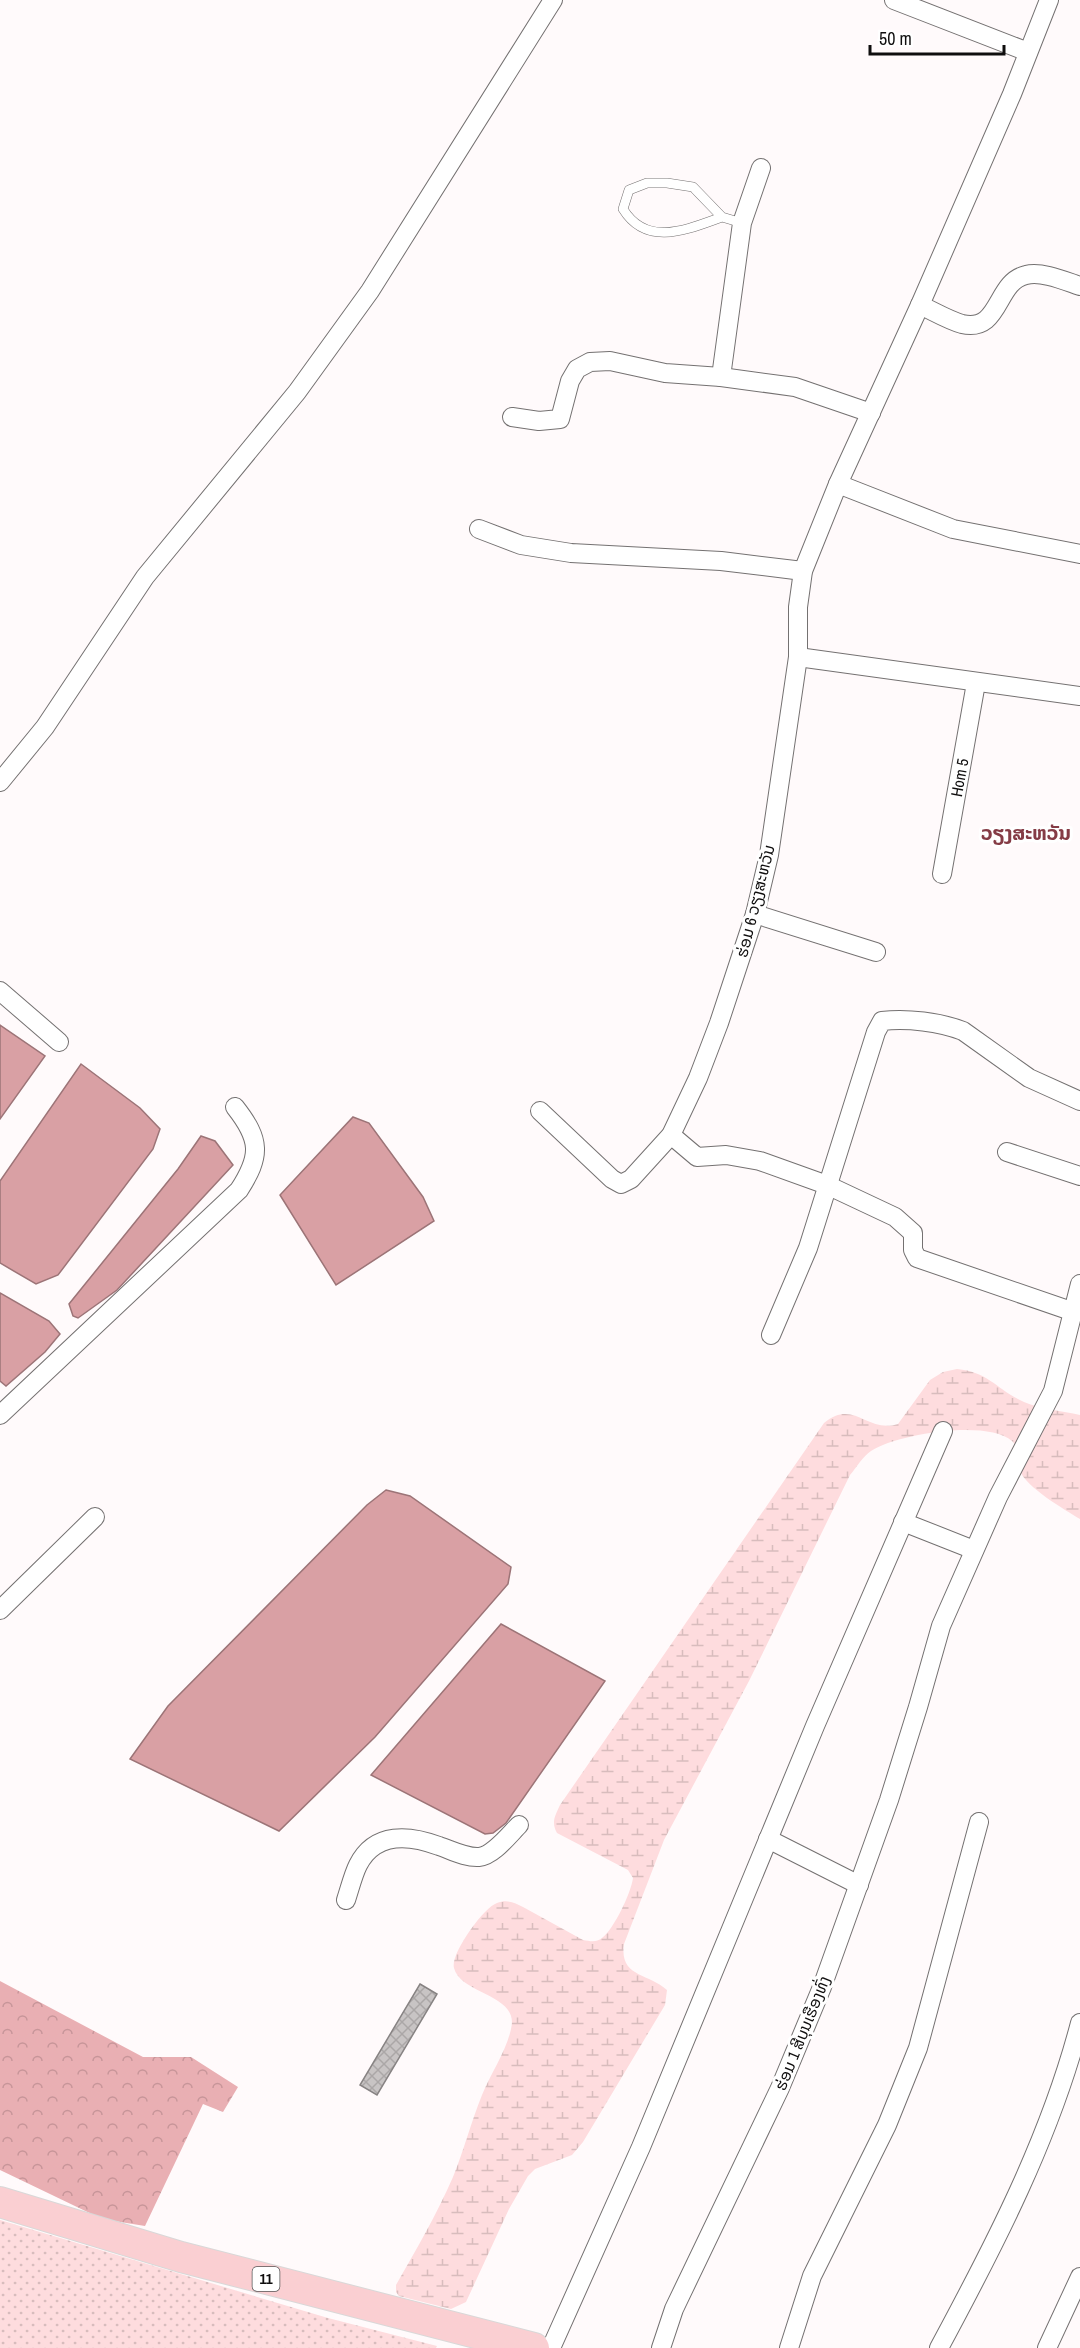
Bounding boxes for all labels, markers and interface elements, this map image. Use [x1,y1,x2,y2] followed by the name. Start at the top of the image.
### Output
[870,18,1004,56] scale bar
[879,26,912,51] text: 50 m
[945,757,973,798] street label: Hom 5
[981,819,1071,846] district label: ວຽງສະຫວັນ
[730,842,780,960] street label: ຮ່ອມ 6 ວຽງສະຫວັນ
[769,1972,835,2094] street label: ຮ່ອມ 1 ສີບຸນເຮືອງທົ່ງ
[252,2267,280,2291] road number: 11

